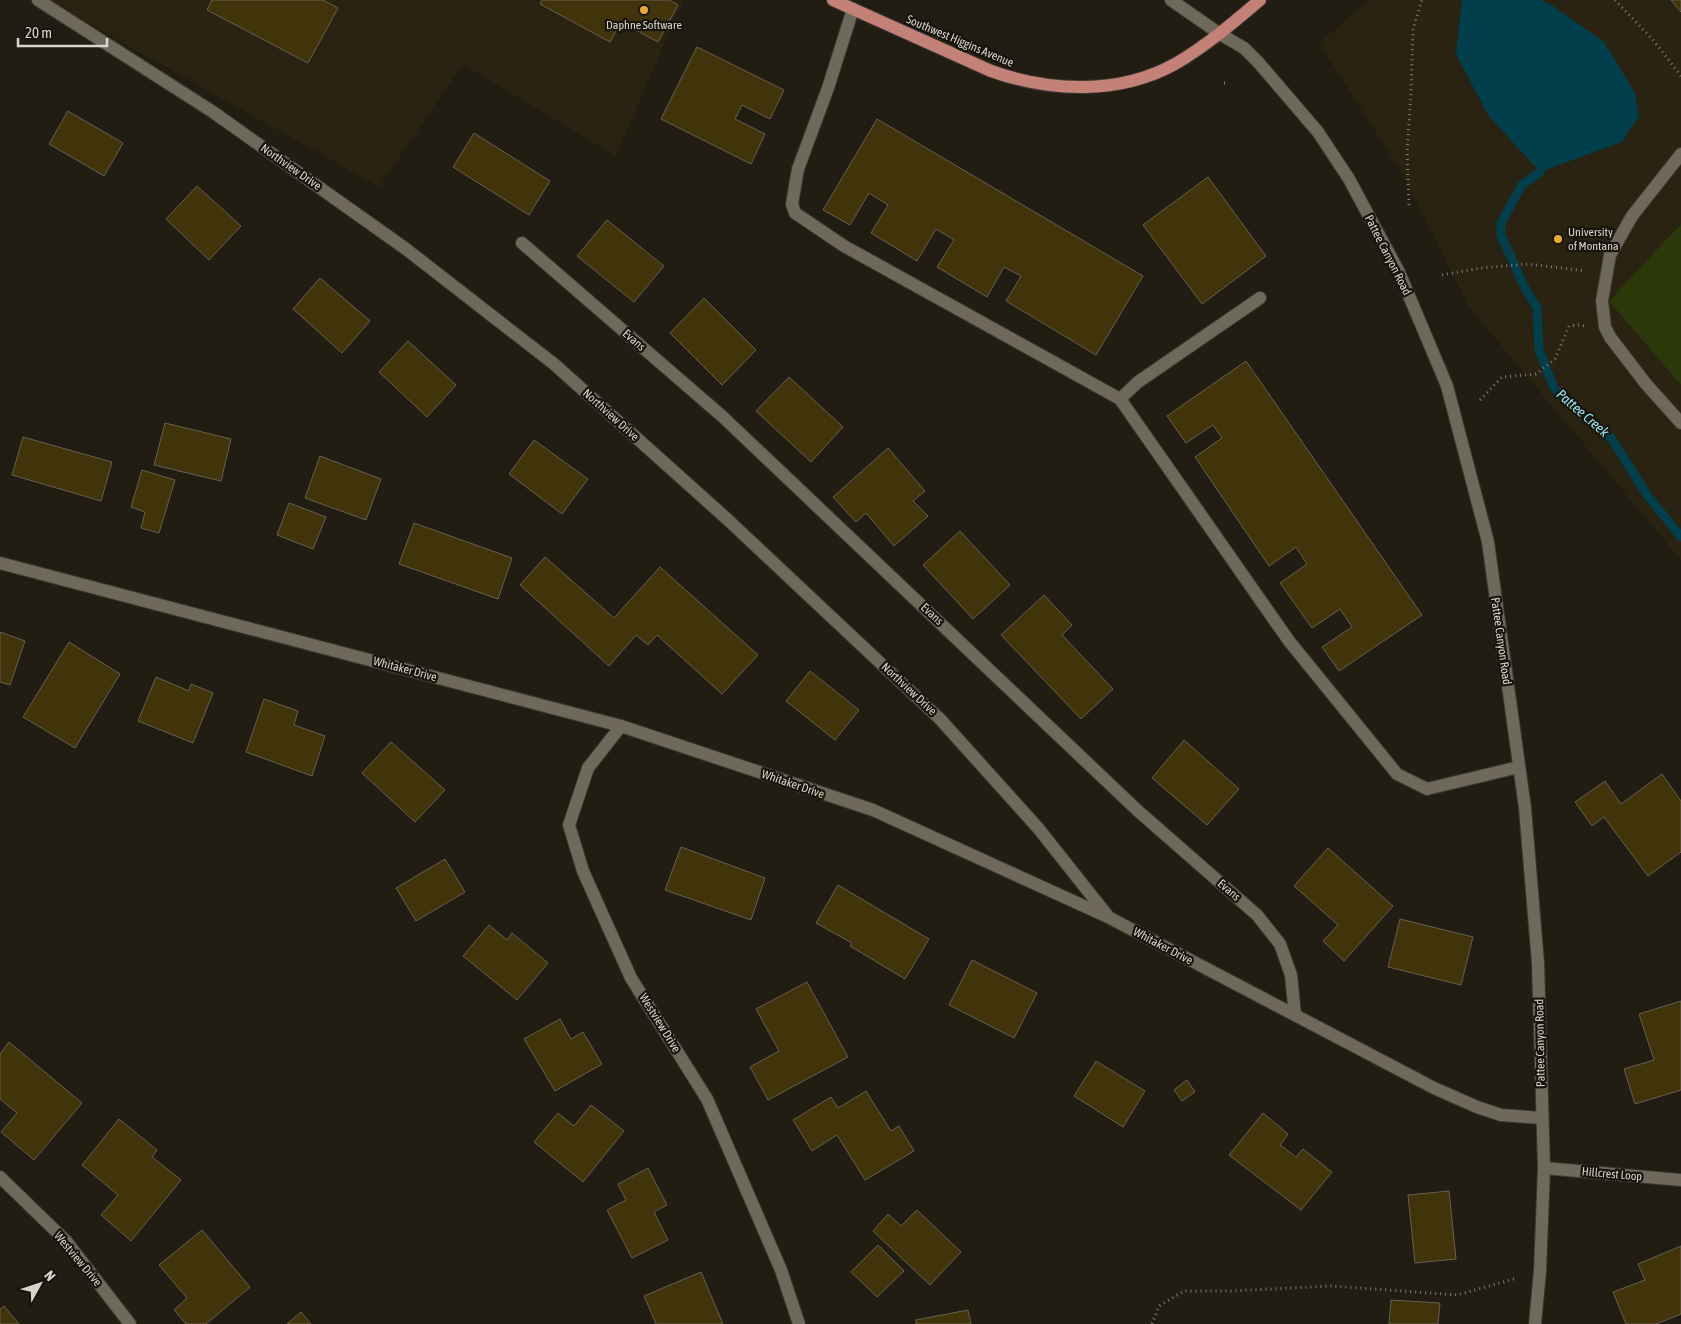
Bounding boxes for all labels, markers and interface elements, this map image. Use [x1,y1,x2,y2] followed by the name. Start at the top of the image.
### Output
[638,4,650,16] marker: Daphne Software
[904,12,1016,70] street label: Southwest Higgins Avenue
[18,15,106,47] scale bar
[606,18,682,32] place label: Daphne Software
[25,24,52,41] text: 20 m
[258,141,324,193] street label: Northview Drive
[1362,213,1414,297] street label: Pattee Canyon Road
[1568,225,1619,253] place label: University of Montana
[1552,233,1564,245] marker: University of Montana
[620,326,648,354] street label: Evans
[580,386,642,444] street label: Northview Drive
[1554,386,1613,441] water label: Pattee Creek
[1488,596,1514,686] street label: Pattee Canyon Road
[918,600,946,628] street label: Evans
[372,654,438,684] street label: Whitaker Drive
[878,660,940,718] street label: Northview Drive
[760,767,826,801] street label: Whitaker Drive
[1215,876,1243,904] street label: Evans
[1131,924,1195,968] street label: Whitaker Drive
[636,991,684,1055] street label: Westview Drive
[1532,999,1548,1087] street label: Pattee Canyon Road
[1581,1164,1643,1184] street label: Hillcrest Loop
[51,1229,105,1289] street label: Westview Drive
[15,1259,65,1309] north arrow
[41,1267,59,1284] text: N

